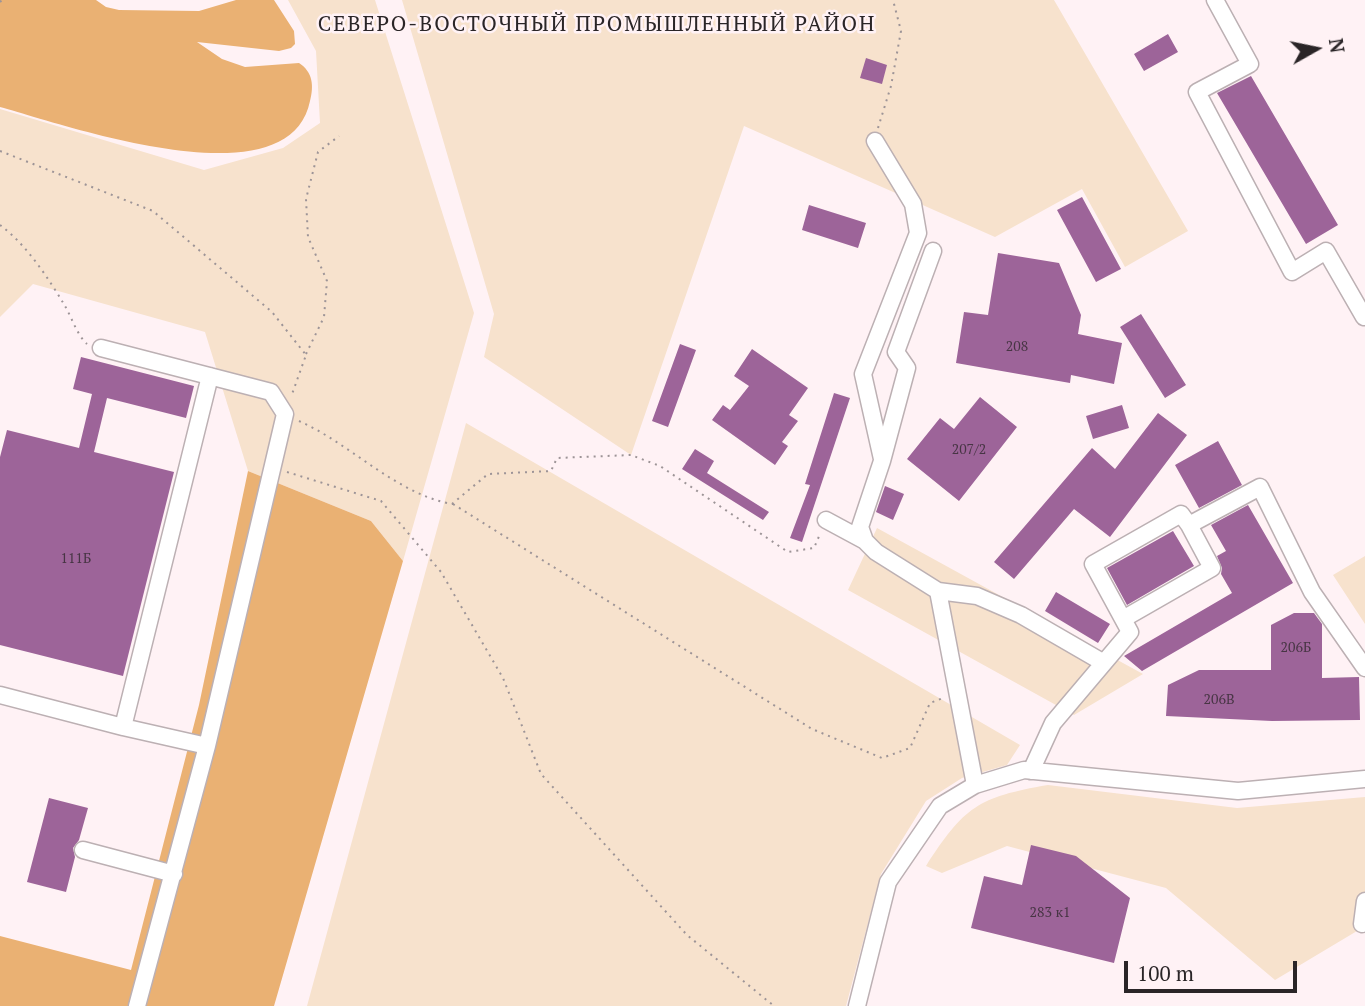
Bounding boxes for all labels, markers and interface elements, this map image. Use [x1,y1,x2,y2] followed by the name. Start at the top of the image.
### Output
[322,12,872,38] district label: СЕВЕРО-ВОСТОЧНЫЙ ПРОМЫШЛЕННЫЙ РАЙОН
[1281,14,1351,84] north arrow
[1324,37,1351,55] text: N
[1006,339,1028,355] house number: 208
[952,442,986,458] house number: 207/2
[61,551,91,567] house number: 111Б
[1281,640,1311,656] house number: 206Б
[1204,692,1234,708] house number: 206В
[1030,905,1070,921] house number: 283 к1
[1127,946,1300,990] scale bar
[1137,959,1194,987] text: 100 m

